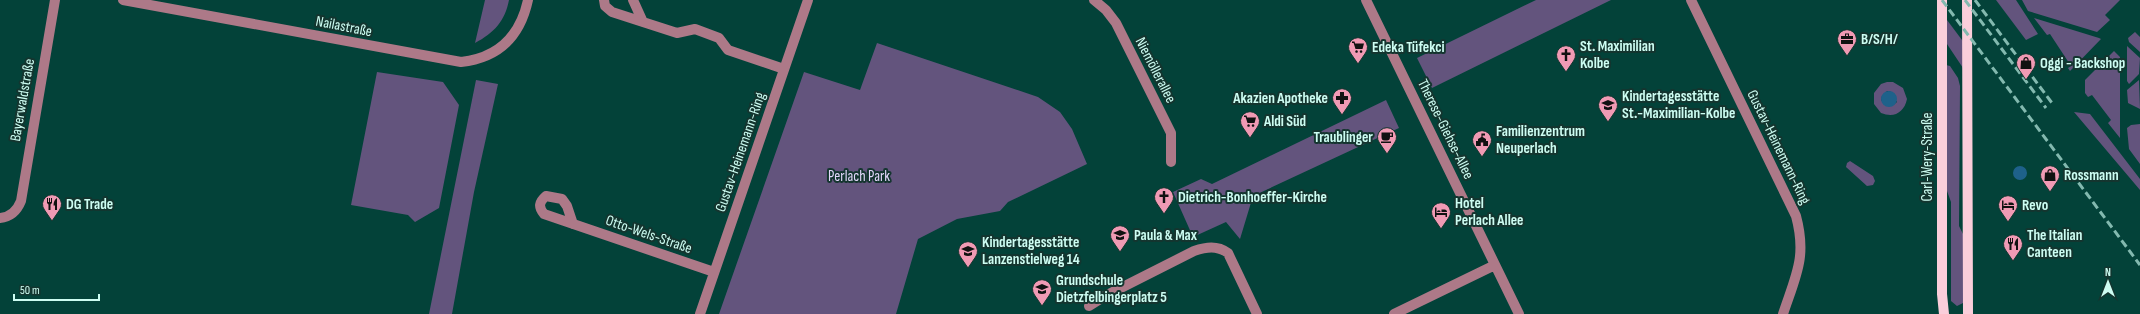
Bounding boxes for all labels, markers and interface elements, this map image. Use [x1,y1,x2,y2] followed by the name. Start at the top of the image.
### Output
[314,12,374,41] street label: Nailastraße
[1836,28,1858,56] office icon: B/S/H/
[1861,30,1898,49] place label: B/S/H/
[1131,34,1180,106] street label: Niemöllerallee
[1347,36,1369,64] supermarket icon: Edeka Tüfekci
[1580,37,1655,73] place label: St. Maximilian Kolbe
[1372,38,1445,57] place label: Edeka Tüfekci
[1555,44,1577,72] church icon: St. Maximilian Kolbe
[2015,52,2037,80] shop icon: Oggi - Backshop
[2040,54,2125,73] place label: Oggi - Backshop
[6,57,39,143] street label: Bayerwaldstraße
[1413,76,1478,182] street label: Therese-Giehse-Allee
[1331,87,1353,115] pharmacy icon: Akazien Apotheke
[1622,87,1735,123] place label: Kindertagesstätte St.-Maximilian-Kolbe
[1743,87,1815,208] street label: Gustav-Heinemann-Ring
[1232,89,1328,108] place label: Akazien Apotheke
[711,90,770,214] street label: Gustav-Heinemann-Ring
[1597,94,1619,122] school or university icon: Kindertagesstätte St.-Maximilian-Kolbe
[1239,110,1261,138] supermarket icon: Aldi Süd
[1263,112,1306,131] place label: Aldi Süd
[1918,112,1937,202] street label: Carl-Wery-Straße
[1496,122,1585,158] place label: Familienzentrum Neuperlach
[1376,126,1398,154] cafe icon: Traublinger
[1313,128,1373,147] place label: Traublinger
[1471,129,1493,157] public building icon: Familienzentrum Neuperlach
[2039,164,2061,192] shop icon: Rossmann
[2064,166,2119,185] place label: Rossmann
[828,167,890,186] park label: Perlach Park
[1153,186,1175,214] church icon: Dietrich-Bonhoeffer-Kirche
[1178,188,1327,207] place label: Dietrich-Bonhoeffer-Kirche
[41,193,63,221] restaurant icon: DG Trade
[1455,194,1524,230] place label: Hotel Perlach Allee
[1997,194,2019,222] hotel icon: Revo
[66,195,113,214] place label: DG Trade
[2022,196,2048,215] place label: Revo
[1430,201,1452,229] hotel icon: Hotel Perlach Allee
[603,211,694,258] street label: Otto-Wels-Straße
[1109,224,1131,252] school or university icon: Paula & Max
[1134,226,1198,245] place label: Paula & Max
[2027,226,2082,262] place label: The Italian Canteen
[982,233,1080,269] place label: Kindertagesstätte Lanzenstielweg 14
[2002,233,2024,261] restaurant icon: The Italian Canteen
[957,240,979,268] school or university icon: Kindertagesstätte Lanzenstielweg 14
[2088,262,2128,302] north arrow
[2105,266,2111,279] text: N
[1056,271,1167,307] place label: Grundschule Dietzfelbingerplatz 5
[14,276,99,302] scale bar
[1031,278,1053,306] school or university icon: Grundschule Dietzfelbingerplatz 5
[20,283,40,298] text: 50 m

